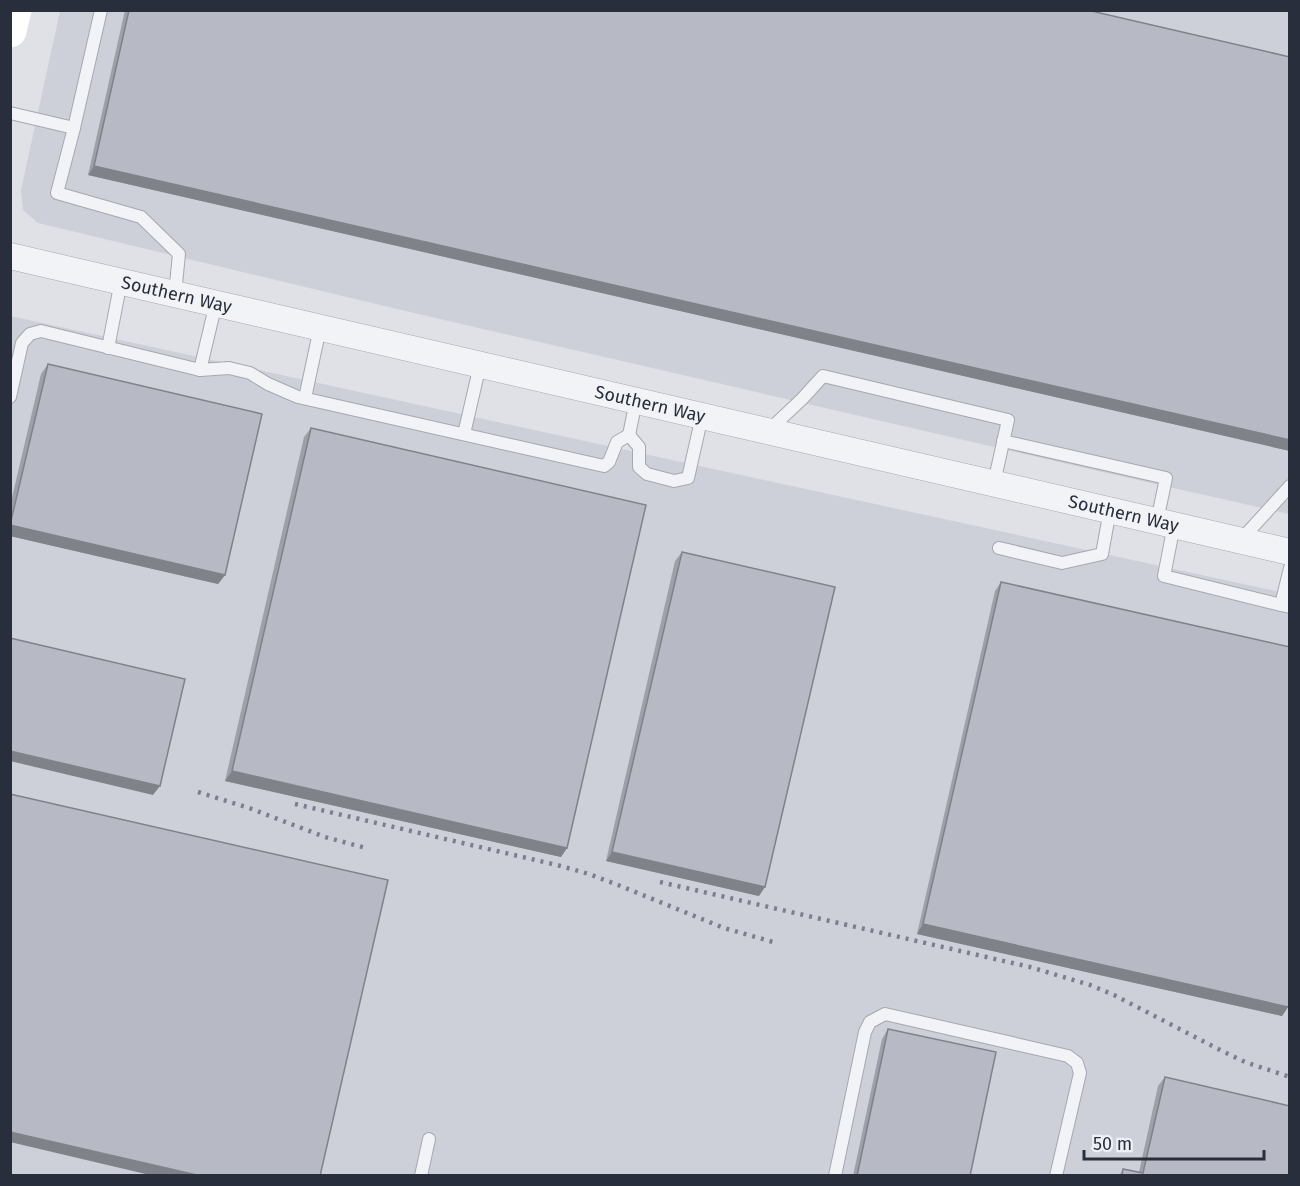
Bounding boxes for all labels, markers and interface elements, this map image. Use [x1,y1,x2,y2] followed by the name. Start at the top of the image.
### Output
[119,271,234,318] street label: Southern Way
[593,381,708,427] street label: Southern Way
[1066,490,1181,537] street label: Southern Way
[1084,1123,1264,1161] scale bar
[1093,1133,1132,1155] text: 50 m

